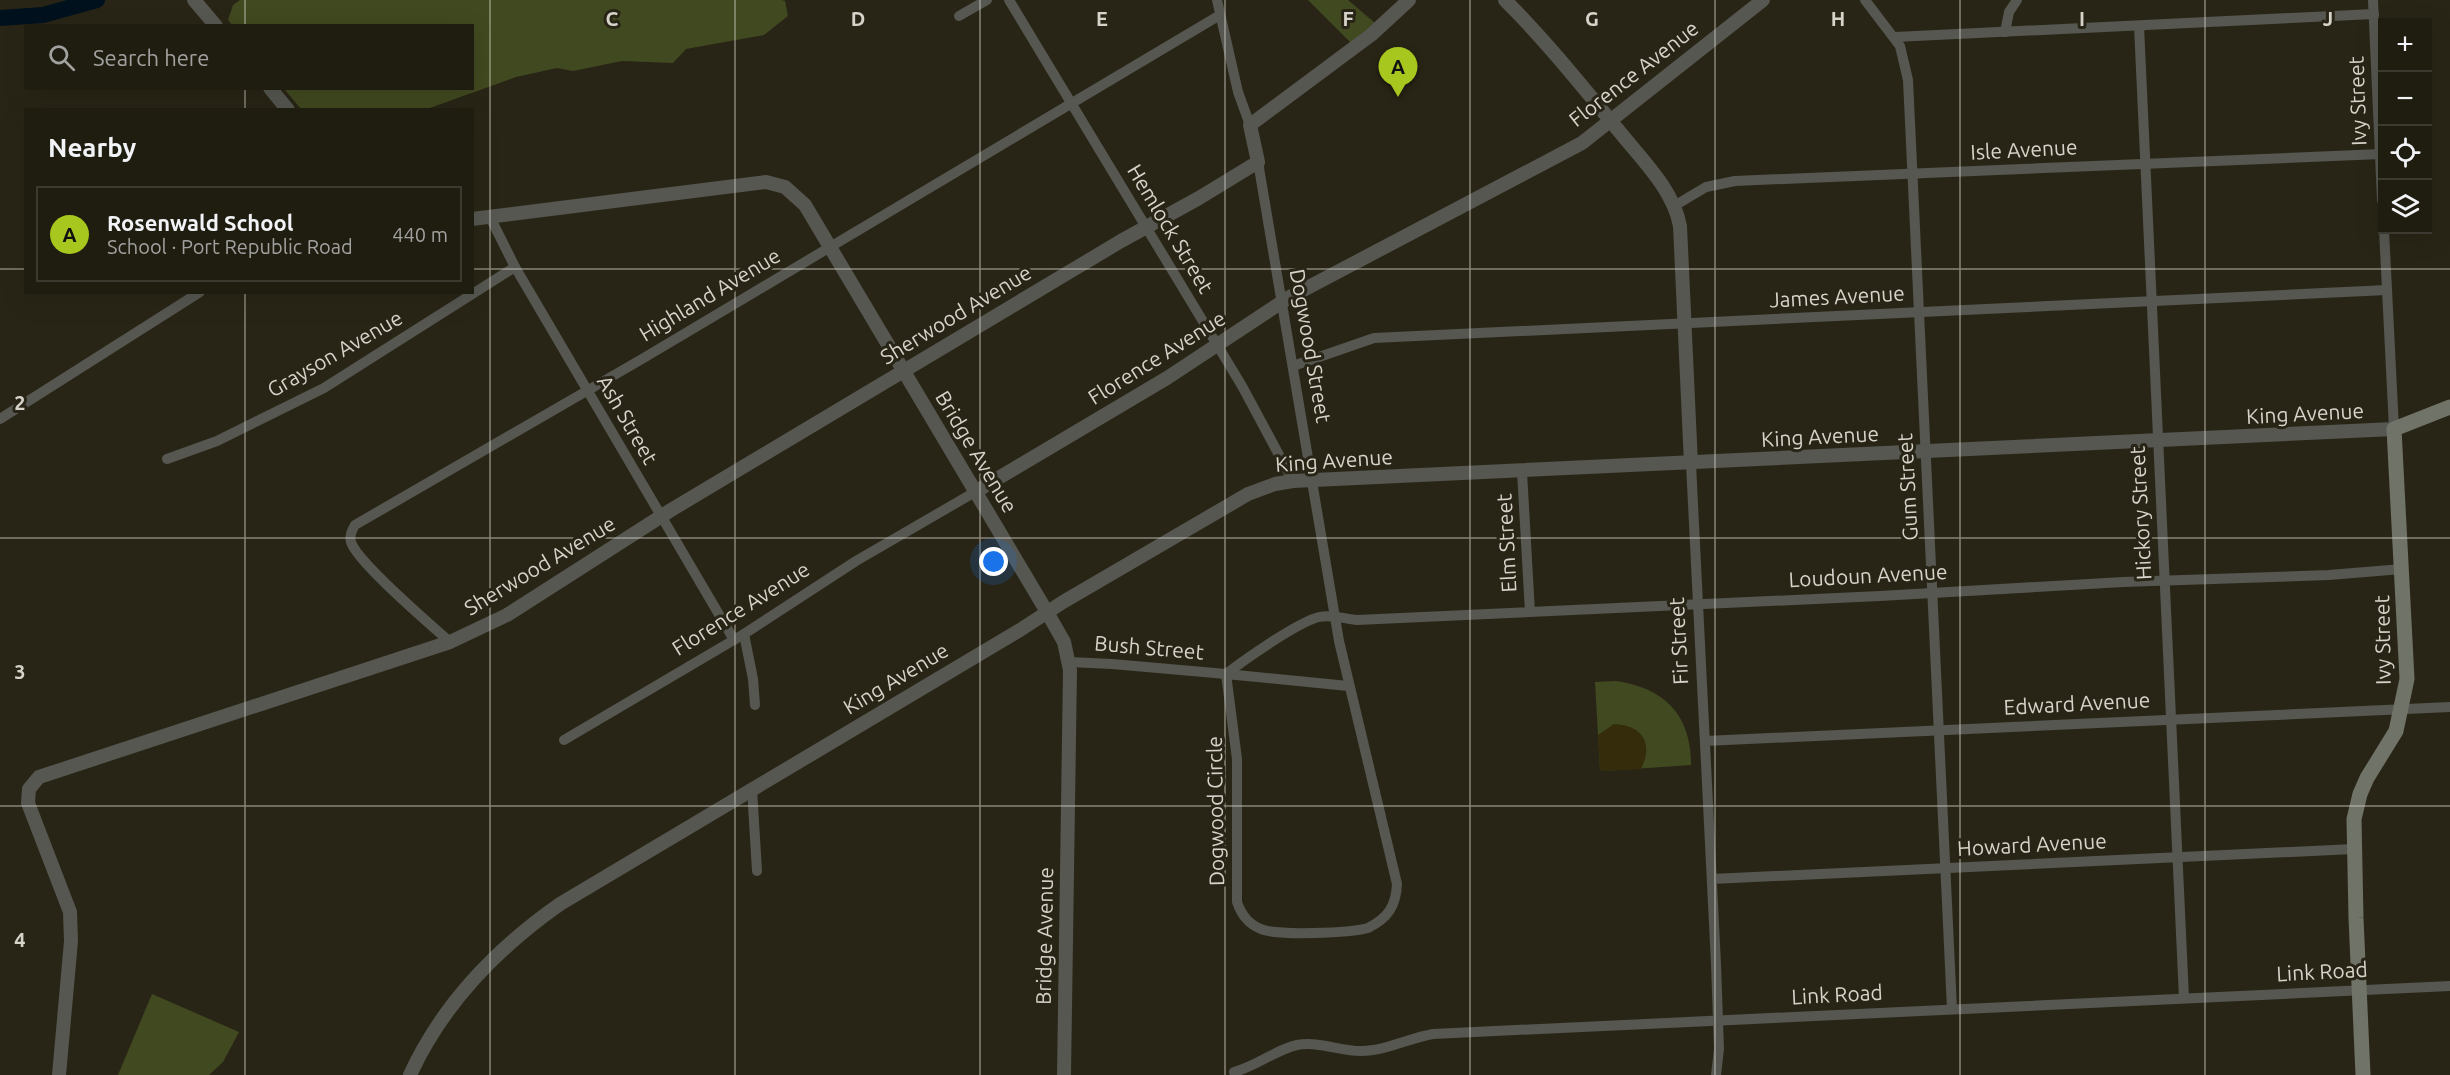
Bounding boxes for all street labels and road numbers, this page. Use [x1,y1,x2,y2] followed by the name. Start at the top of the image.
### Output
[1564,15,1703,131] street label: Florence Avenue
[2343,56,2371,146] street label: Ivy Street
[1970,134,2078,164] street label: Isle Avenue
[1123,160,1219,297] street label: Hemlock Street
[635,243,784,346] street label: Highland Avenue
[876,260,1035,369] street label: Sherwood Avenue
[1286,267,1336,425] street label: Dogwood Street
[1769,280,1905,312] street label: James Avenue
[263,305,406,401] street label: Grayson Avenue
[1083,305,1229,409] street label: Florence Avenue
[593,371,663,468] street label: Ash Street
[931,386,1023,517] street label: Bridge Avenue
[2245,398,2364,428] street label: King Avenue
[1760,421,1879,451] street label: King Avenue
[1892,433,1922,541] street label: Gum Street
[1274,444,1394,476] street label: King Avenue
[2125,446,2155,581] street label: Hickory Street
[1491,493,1521,593] street label: Elm Street
[460,511,619,620] street label: Sherwood Avenue
[667,556,813,660] street label: Florence Avenue
[1788,559,1948,591] street label: Loudoun Avenue
[2369,595,2395,685] street label: Ivy Street
[1664,597,1692,685] street label: Fir Street
[1093,630,1205,664] street label: Bush Street
[839,637,952,719] street label: King Avenue
[2003,687,2151,719] street label: Edward Avenue
[1202,736,1228,886] street label: Dogwood Circle
[1957,828,2107,860] street label: Howard Avenue
[1031,867,1057,1005] street label: Bridge Avenue
[2276,957,2368,985] street label: Link Road
[1791,980,1883,1008] street label: Link Road

